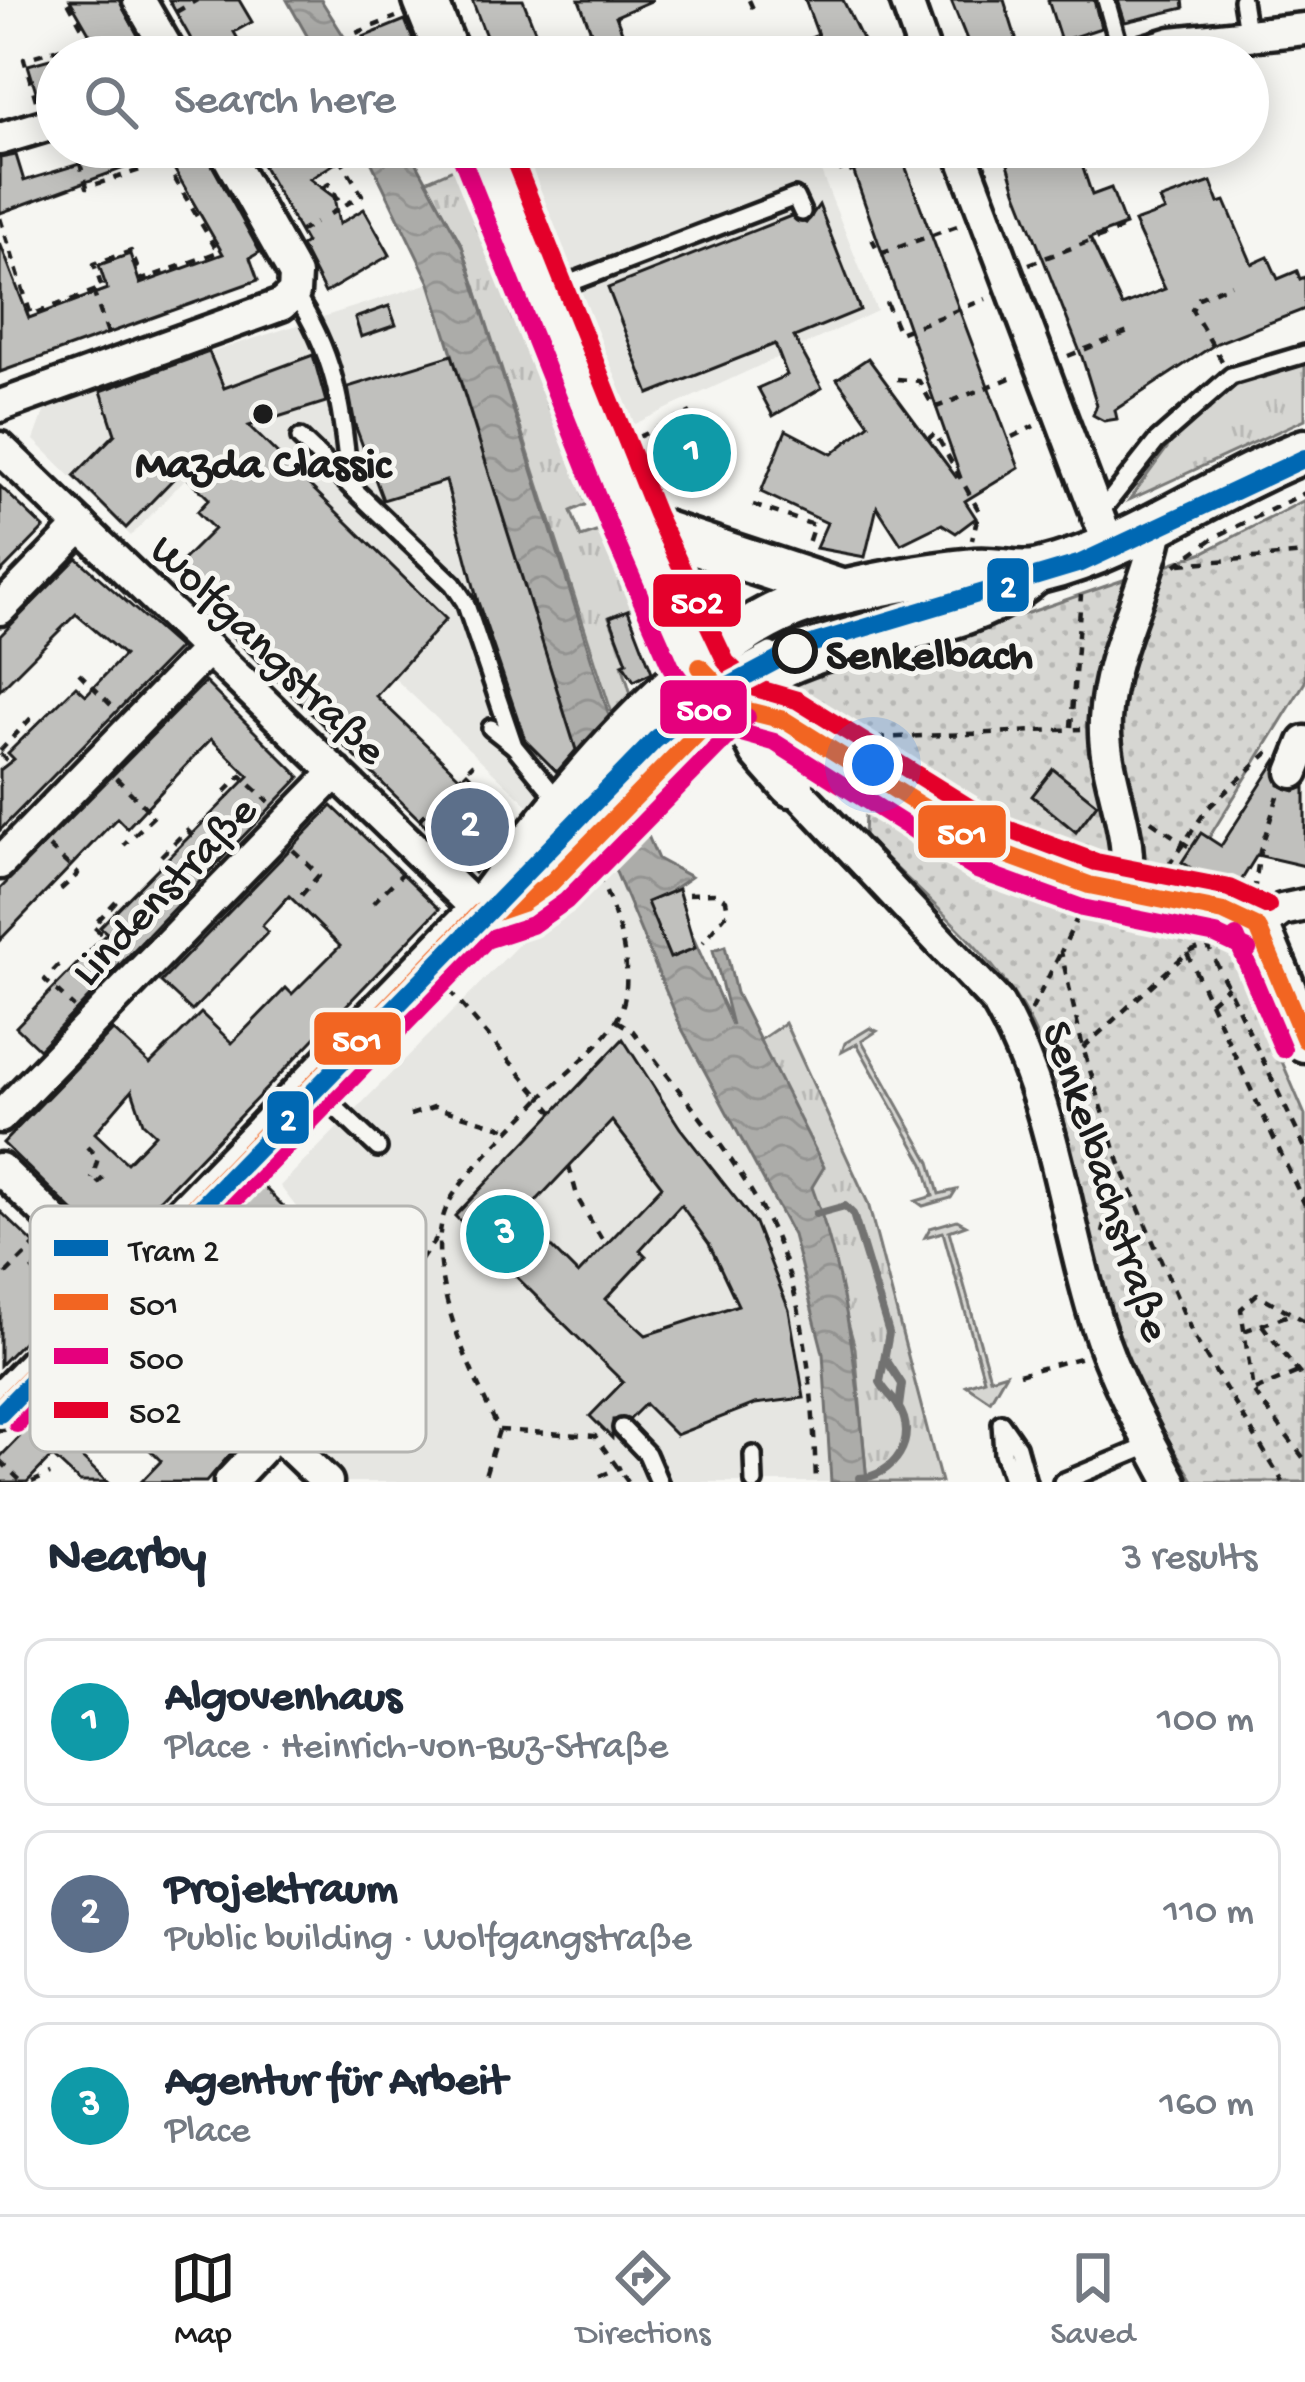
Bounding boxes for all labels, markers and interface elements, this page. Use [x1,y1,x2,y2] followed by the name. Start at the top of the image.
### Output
[36,36,1269,168] search box
[78,69,144,135] icon: search
[174,76,396,129] text: Search here
[250,401,276,427] marker: Mazda Classic
[653,408,731,498] pin: 1
[135,441,393,494] place label: Mazda Classic
[136,526,396,779] street label: Wolfgangstraße
[985,556,1031,614] line badge: 2
[1000,571,1016,609] text: 2
[651,572,743,629] line badge: 502
[671,587,723,625] text: 502
[774,630,816,672] marker: Senkelbach
[826,632,1033,685] place label: Senkelbach
[658,678,749,736] line badge: 500
[677,694,732,732] text: 500
[843,735,903,795] your location
[431,782,509,872] pin: 2
[62,786,271,1000] street label: Lindenstraße
[916,803,1008,860] line badge: 501
[937,818,987,856] text: 501
[312,1010,403,1067] line badge: 501
[1026,1016,1180,1350] street label: Senkelbachstraße
[332,1025,382,1063] text: 501
[265,1089,311,1146] line badge: 2
[280,1104,296,1142] text: 2
[466,1189,544,1279] pin: 3
[30,1206,426,1452] legend
[127,1235,219,1273] text: Tram 2
[129,1289,178,1327] text: 501
[129,1343,184,1381] text: 500
[129,1397,181,1435] text: 502
[48,1530,206,1590] text: Nearby
[1122,1537,1257,1583] text: 3 results
[165,1673,402,1726] text: Algovenhaus
[82,1699,98,1745] text: 1
[1157,1699,1254,1745] text: 100 m
[165,1726,668,1772] text: Place · Heinrich-von-Buz-Straße
[165,1865,398,1918] text: Projektraum
[80,1891,100,1937] text: 2
[1163,1891,1254,1937] text: 110 m
[165,1918,692,1964] text: Public building · Wolfgangstraße
[165,2057,507,2110] text: Agentur für Arbeit
[80,2083,100,2129] text: 3
[1159,2083,1254,2129] text: 160 m
[165,2110,250,2156] text: Place
[170,2245,236,2355] tab: Map
[576,2245,710,2355] tab: Directions
[1050,2245,1135,2355] tab: Saved

